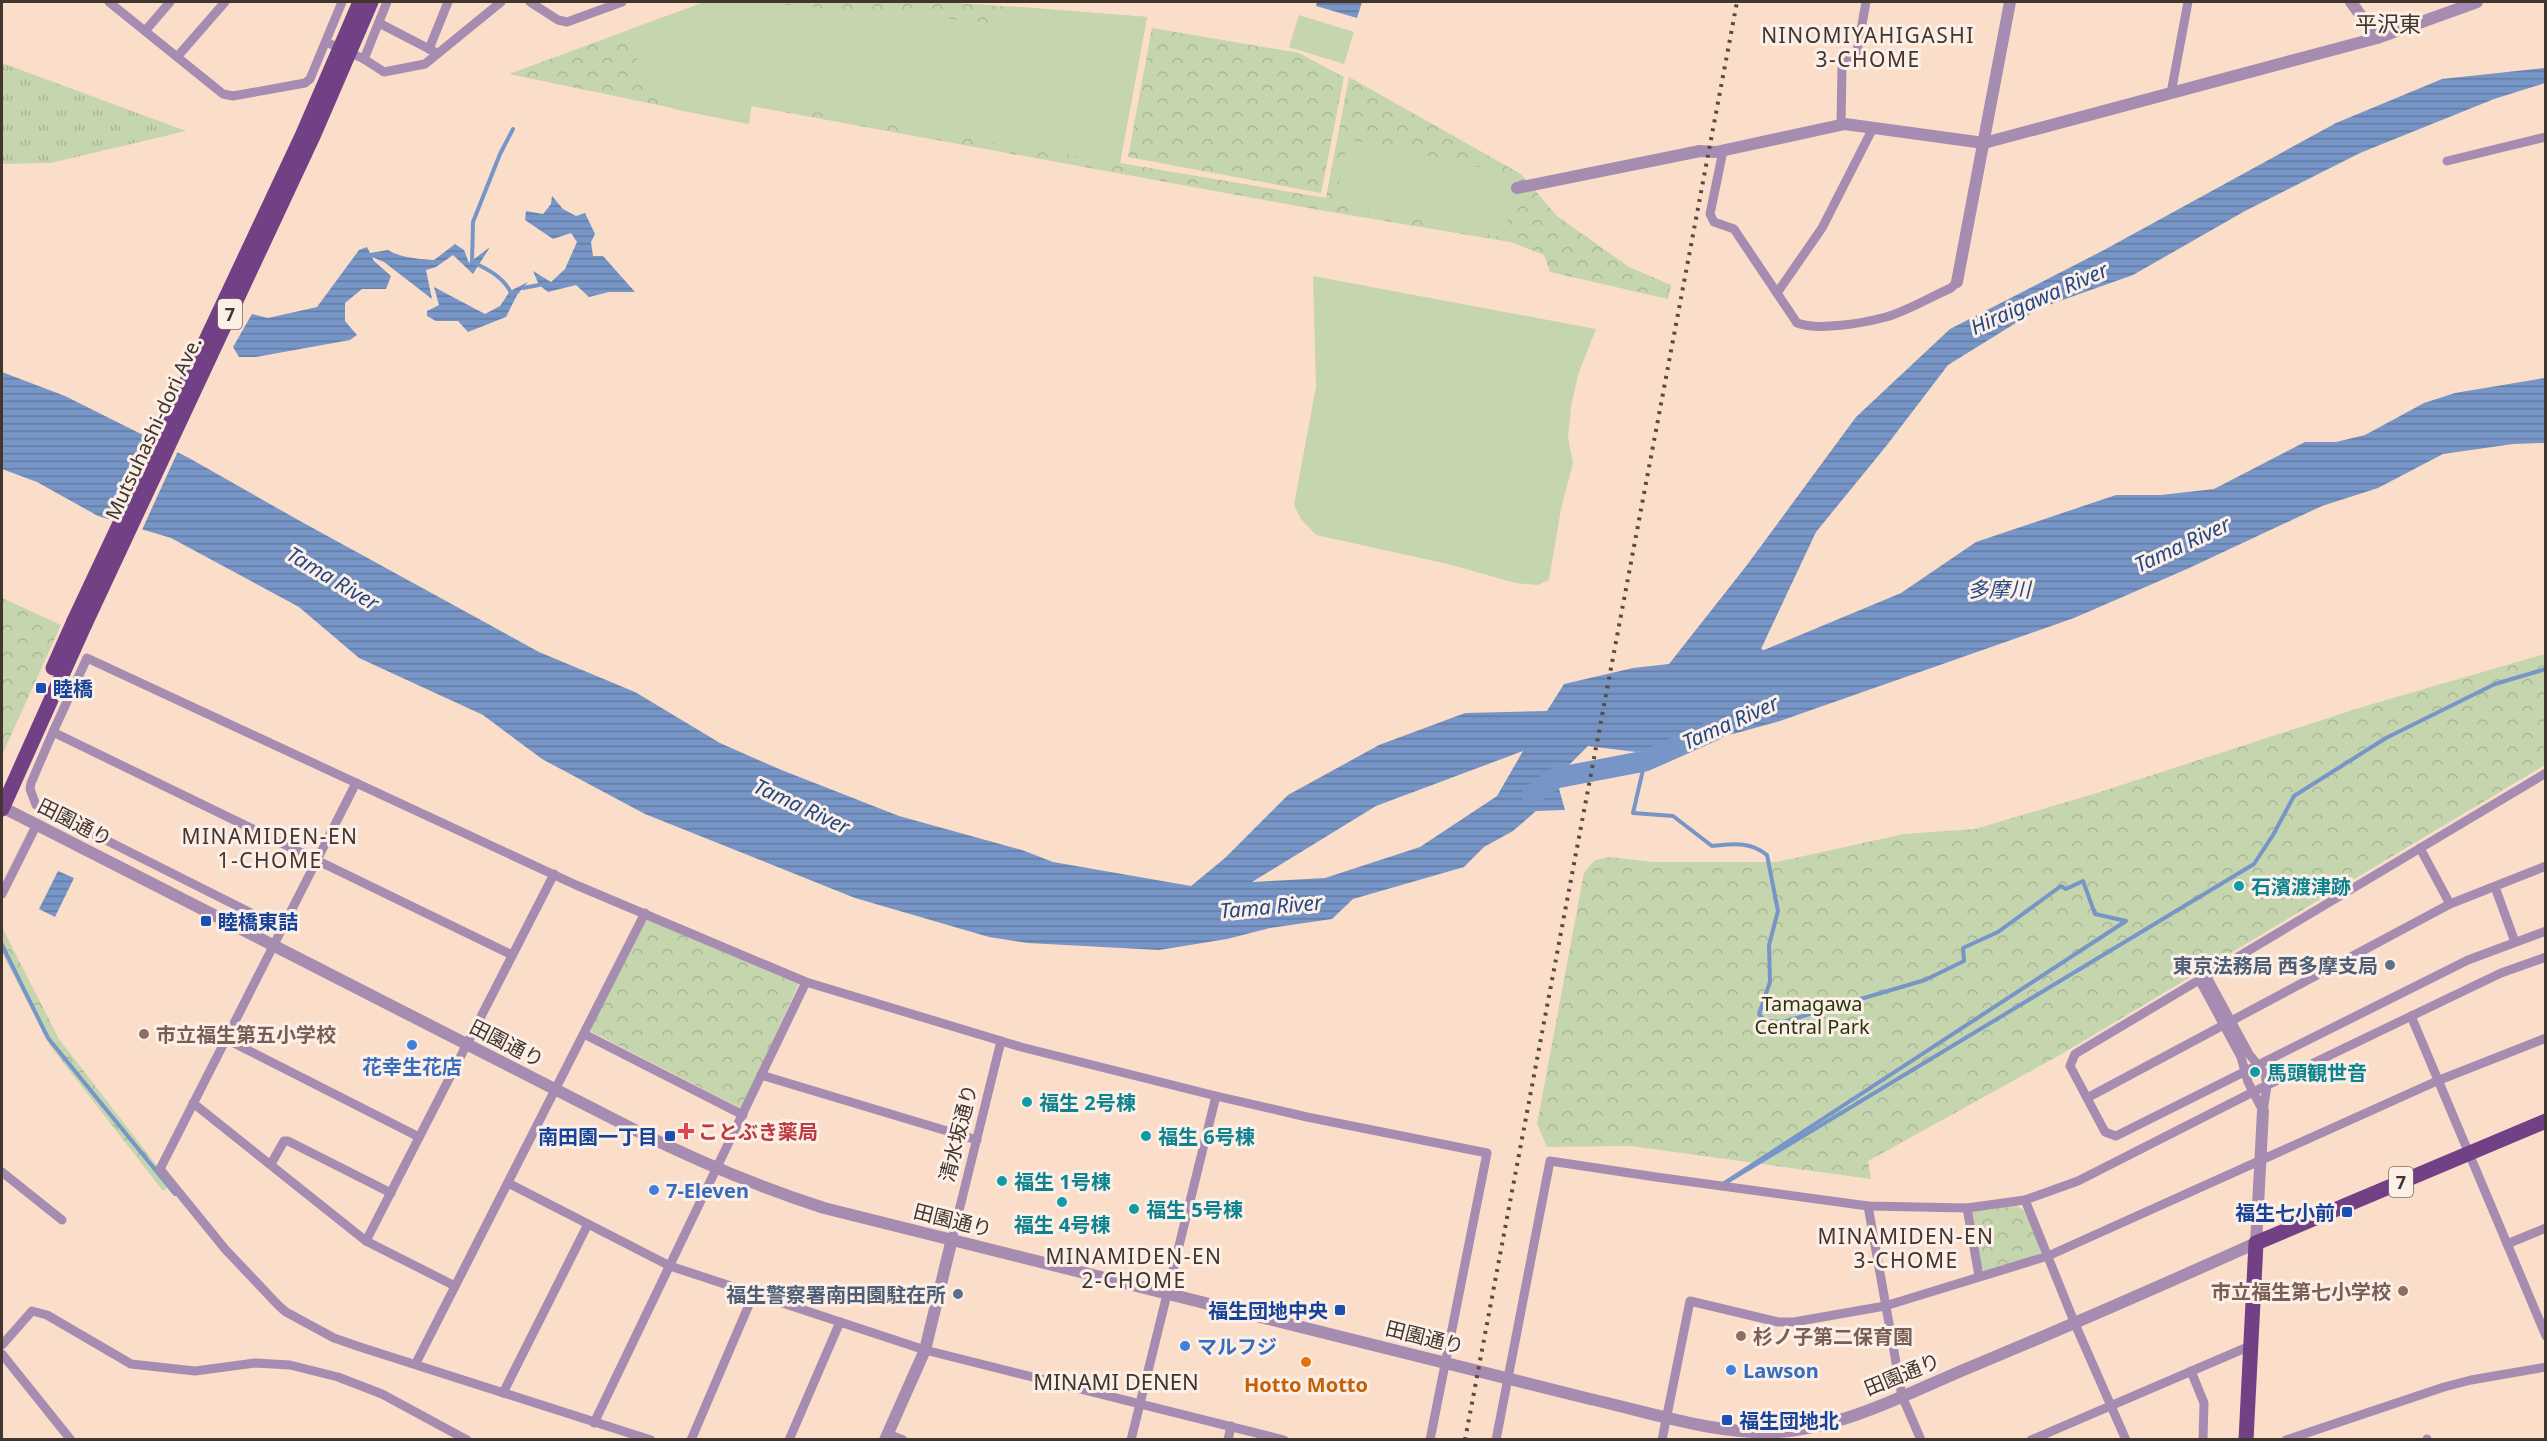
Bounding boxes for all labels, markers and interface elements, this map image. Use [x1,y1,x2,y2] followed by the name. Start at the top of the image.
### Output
[2355,8,2421,38] district label: 平沢東
[1761,21,1975,73] district label: NINOMIYAHIGASHI 3-CHOME
[1966,255,2114,341] water label: Hiraigawa River
[218,299,242,329] road number: 7
[99,332,207,524] street label: Mutsuhashi-dori Ave.
[2130,509,2236,578] water label: Tama River
[282,540,386,617] water label: Tama River
[1968,575,2032,603] water label: 多摩川
[53,675,93,702] place label: 睦橋
[34,681,48,695] marker: 睦橋
[1677,688,1784,756] water label: Tama River
[750,772,856,841] water label: Tama River
[33,792,117,852] street label: 田園通り
[181,822,359,874] district label: MINAMIDEN-EN 1-CHOME
[2251,873,2351,900] place label: 石濱渡津跡
[2232,879,2246,893] marker: 石濱渡津跡
[1219,887,1325,924] water label: Tama River
[218,908,298,935] place label: 睦橋東詰
[199,914,213,928] marker: 睦橋東詰
[2173,952,2378,979] place label: 東京法務局 西多摩支局
[2383,958,2397,972] marker: 東京法務局 西多摩支局
[1754,990,1870,1040] park label: Tamagawa Central Park
[465,1013,549,1073] street label: 田園通り
[156,1021,336,1048] place label: 市立福生第五小学校
[137,1027,151,1041] marker: 市立福生第五小学校
[405,1038,419,1052] marker: 花幸生花店
[362,1053,462,1080] place label: 花幸生花店
[2267,1059,2367,1086] place label: 馬頭観世音
[2248,1065,2262,1079] marker: 馬頭観世音
[933,1081,983,1185] street label: 清水坂通り
[1039,1089,1136,1116] place label: 福生 2号棟
[1020,1095,1034,1109] marker: 福生 2号棟
[698,1118,818,1145] place label: ことぶき薬局
[538,1123,658,1150] place label: 南田園一丁目
[1158,1123,1255,1150] place label: 福生 6号棟
[679,1124,693,1138] marker: ことぶき薬局
[663,1129,677,1143] marker: 南田園一丁目
[1139,1129,1153,1143] marker: 福生 6号棟
[2389,1167,2413,1197] road number: 7
[1014,1168,1111,1195] place label: 福生 1号棟
[995,1174,1009,1188] marker: 福生 1号棟
[666,1177,749,1204] place label: 7-Eleven
[647,1183,661,1197] marker: 7-Eleven
[1055,1195,1069,1209] marker: 福生 4号棟
[1146,1196,1243,1223] place label: 福生 5号棟
[911,1197,995,1243] street label: 田園通り
[2235,1199,2335,1226] place label: 福生七小前
[1127,1202,1141,1216] marker: 福生 5号棟
[2340,1205,2354,1219] marker: 福生七小前
[1014,1211,1110,1238] place label: 福生 4号棟
[1817,1222,1995,1274] district label: MINAMIDEN-EN 3-CHOME
[1045,1242,1223,1294] district label: MINAMIDEN-EN 2-CHOME
[2211,1278,2391,1305] place label: 市立福生第七小学校
[726,1281,946,1308] place label: 福生警察署南田園駐在所
[2396,1284,2410,1298] marker: 市立福生第七小学校
[951,1287,965,1301] marker: 福生警察署南田園駐在所
[1208,1297,1328,1324] place label: 福生団地中央
[1333,1303,1347,1317] marker: 福生団地中央
[1383,1314,1467,1360] street label: 田園通り
[1753,1323,1913,1350] place label: 杉ノ子第二保育園
[1734,1329,1748,1343] marker: 杉ノ子第二保育園
[1197,1333,1277,1360] place label: マルフジ
[1178,1339,1192,1353] marker: マルフジ
[1860,1346,1944,1402] street label: 田園通り
[1299,1355,1313,1369] marker: Hotto Motto
[1743,1357,1819,1384] place label: Lawson
[1724,1363,1738,1377] marker: Lawson
[1033,1366,1199,1396] district label: MINAMI DENEN
[1244,1371,1368,1398] place label: Hotto Motto
[1739,1407,1839,1434] place label: 福生団地北
[1720,1413,1734,1427] marker: 福生団地北

